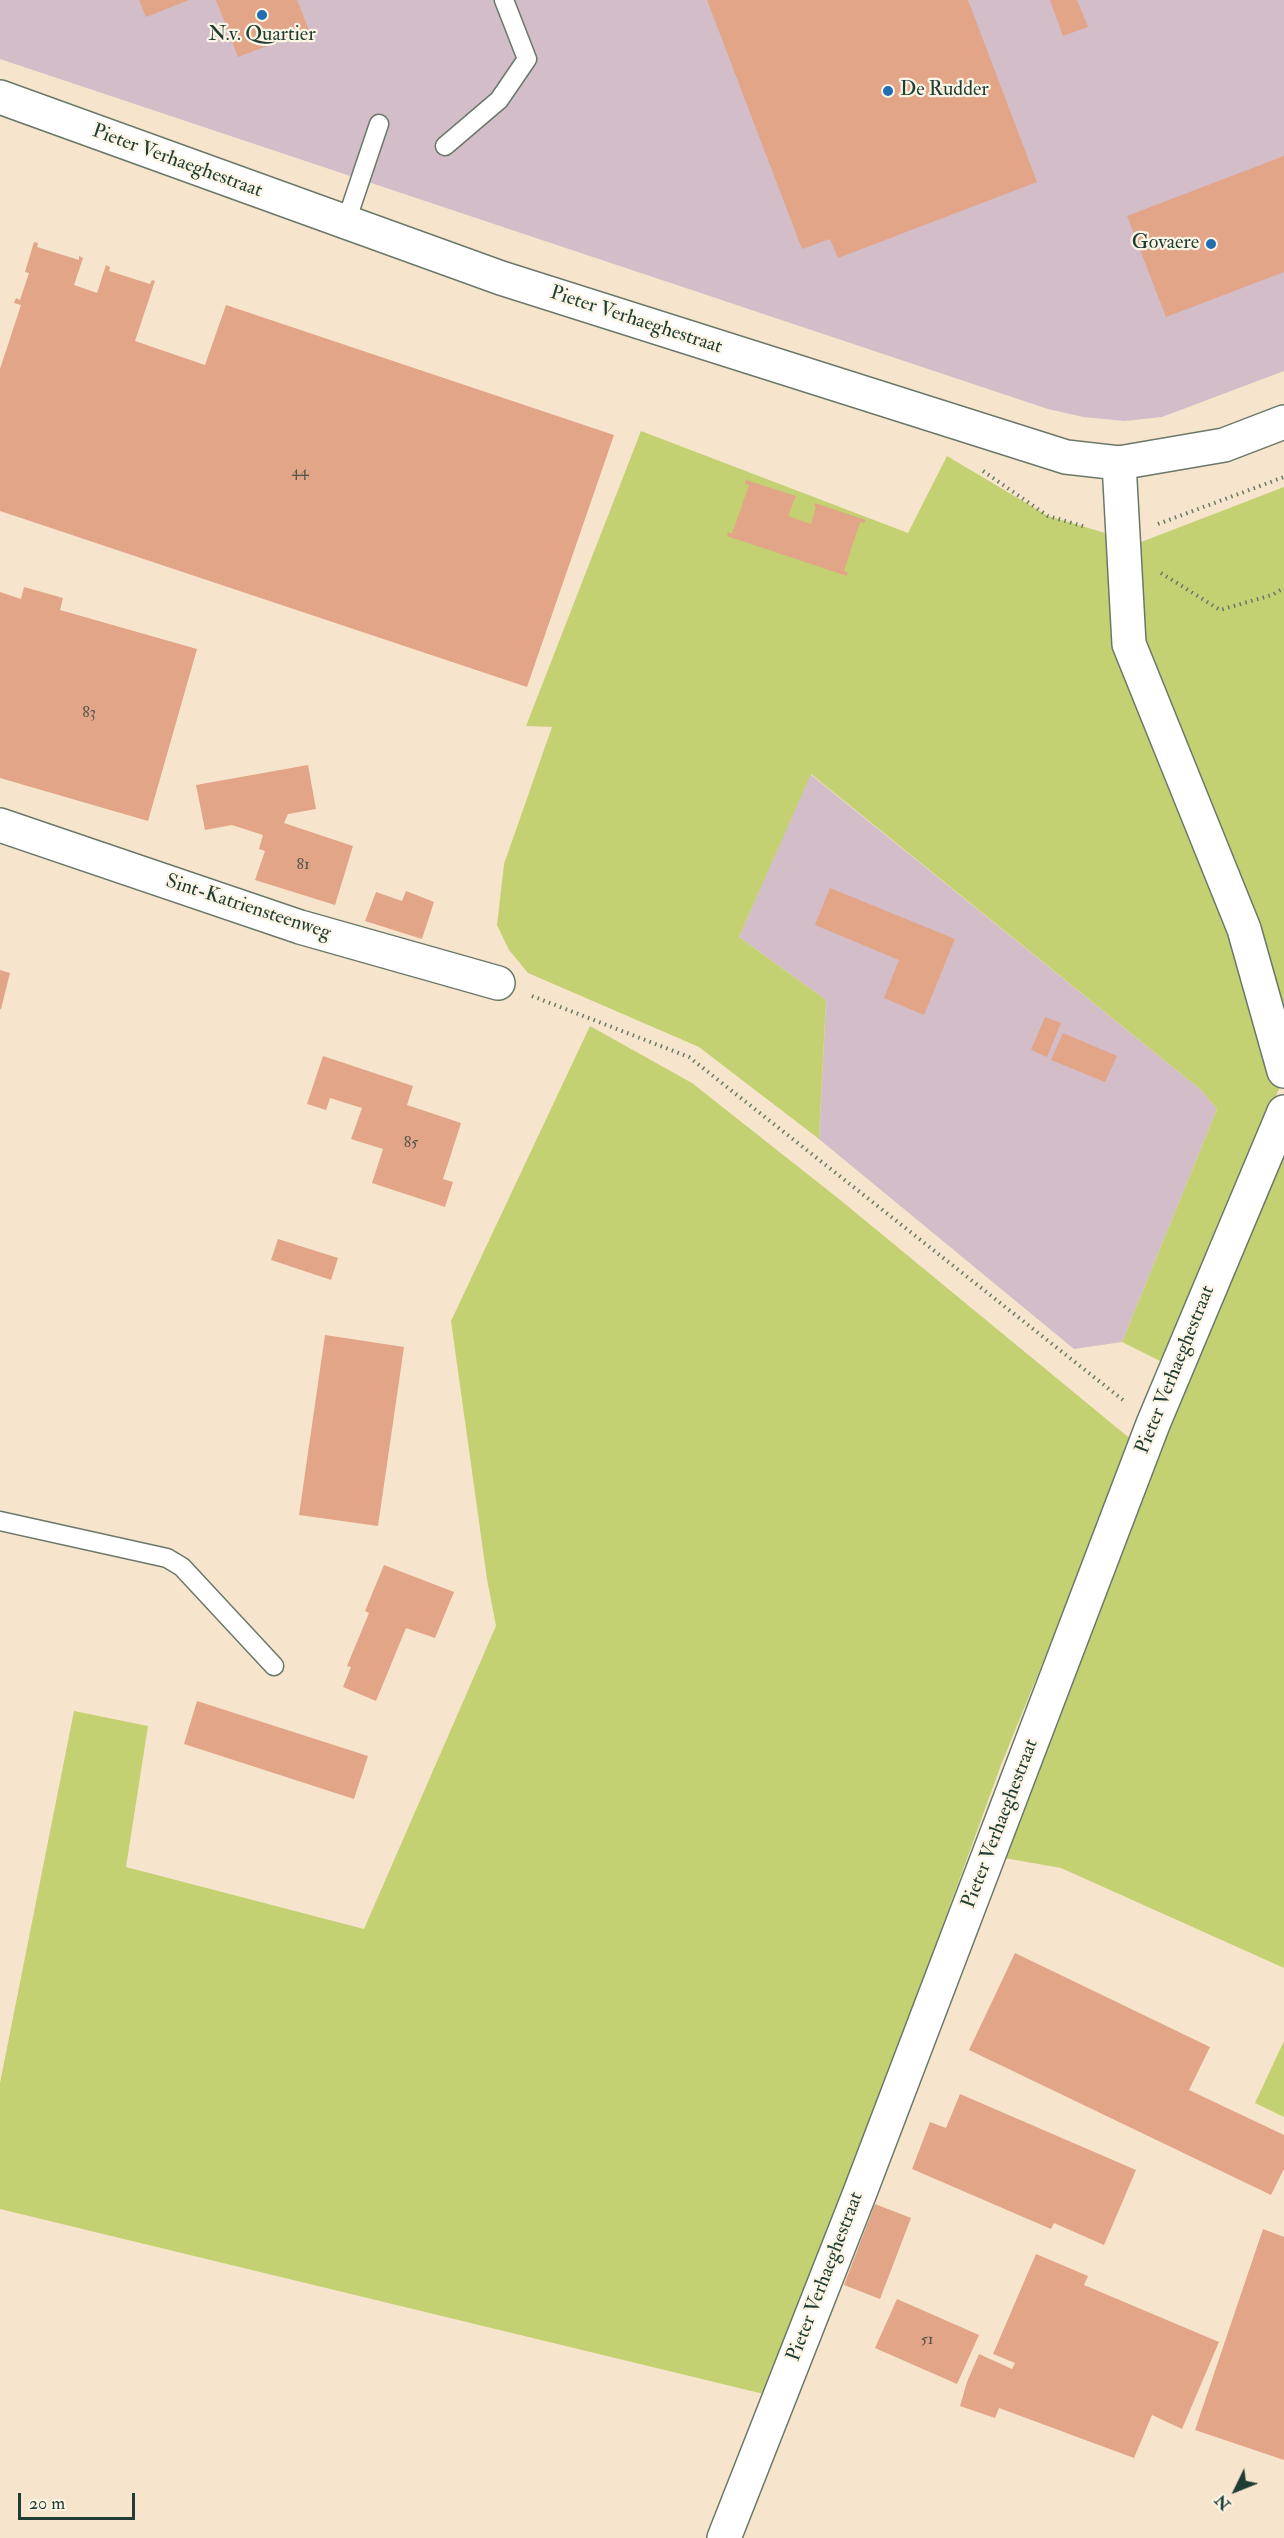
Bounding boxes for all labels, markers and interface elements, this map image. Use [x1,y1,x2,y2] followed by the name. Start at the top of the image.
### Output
[255,8,269,22] marker: N.v. Quartier
[208,24,316,48] place label: N.v. Quartier
[900,79,989,103] place label: De Rudder
[881,84,895,98] marker: De Rudder
[89,120,265,204] street label: Pieter Verhaeghestraat
[1132,232,1199,256] place label: Govaere
[1204,237,1218,251] marker: Govaere
[547,282,725,360] street label: Pieter Verhaeghestraat
[291,463,309,483] house number: 44
[82,704,96,724] house number: 83
[296,856,310,876] house number: 81
[162,870,334,946] street label: Sint-Katriensteenweg
[404,1134,418,1154] house number: 85
[1131,1282,1221,1458] street label: Pieter Verhaeghestraat
[958,1736,1044,1912] street label: Pieter Verhaeghestraat
[783,2189,869,2365] street label: Pieter Verhaeghestraat
[921,2331,933,2351] house number: 51
[1206,2460,1266,2520] north arrow
[21,2481,138,2519] scale bar
[1211,2490,1235,2514] text: N
[29,2492,65,2515] text: 20 m

